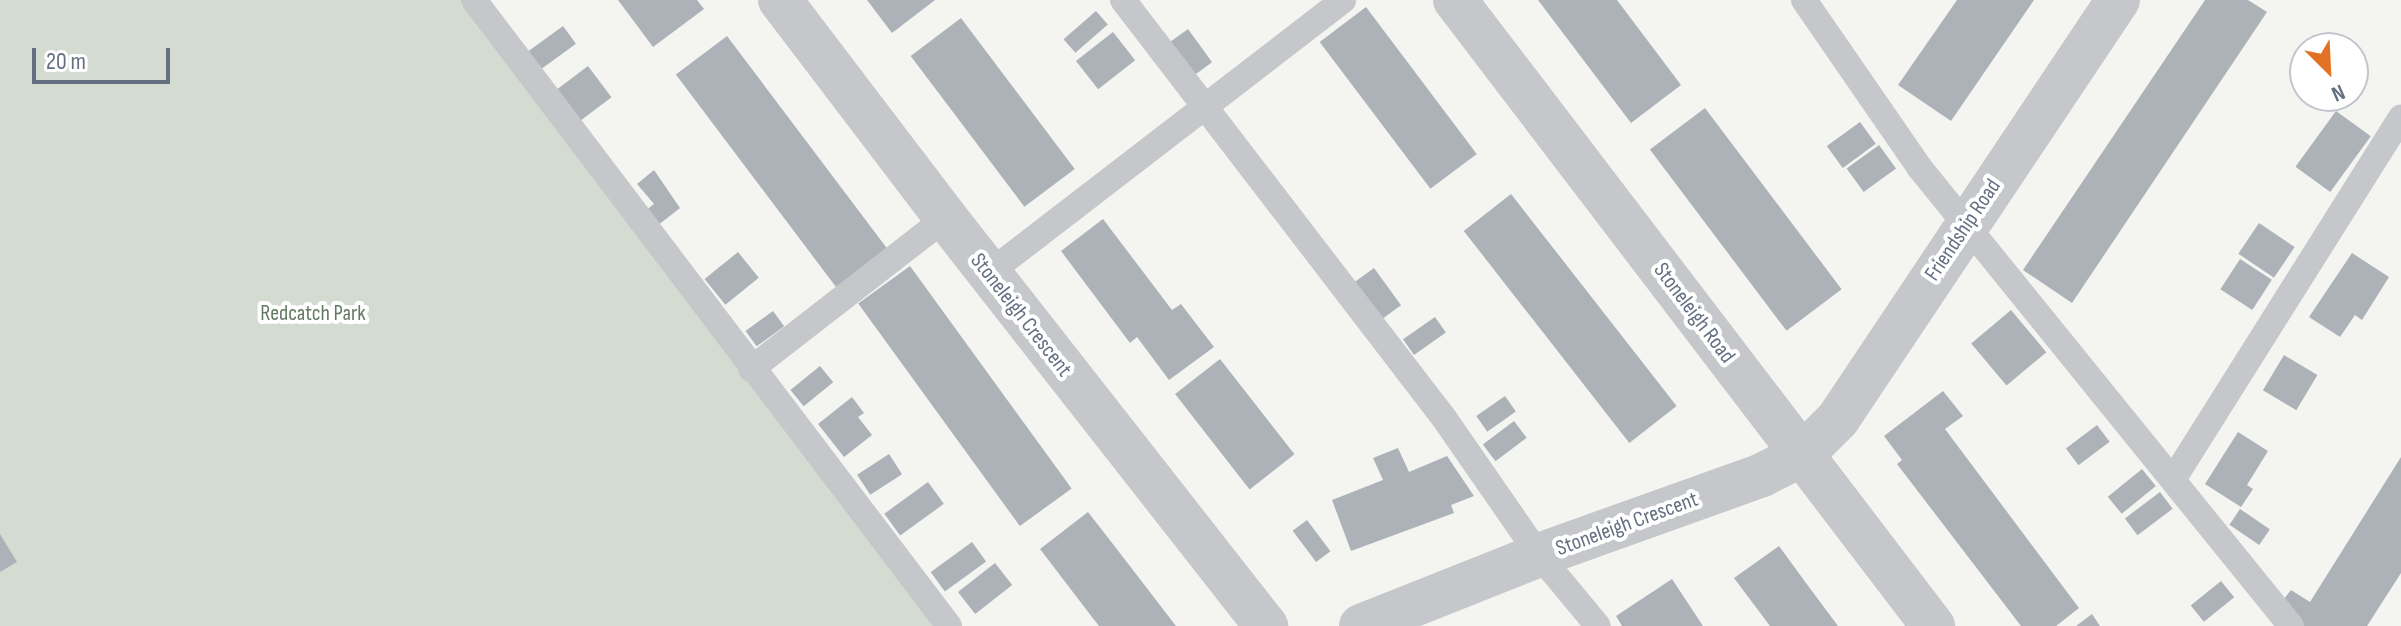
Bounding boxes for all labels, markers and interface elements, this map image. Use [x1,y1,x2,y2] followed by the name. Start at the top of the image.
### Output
[36,32,174,82] scale bar
[2289,32,2369,112] north arrow
[46,47,86,76] text: 20 m
[2327,78,2349,107] text: N
[1919,174,2007,286] street label: Friendship Road
[965,248,1077,382] street label: Stoneleigh Crescent
[1648,258,1740,368] street label: Stoneleigh Road
[260,301,366,327] park label: Redcatch Park
[1552,486,1702,562] street label: Stoneleigh Crescent

